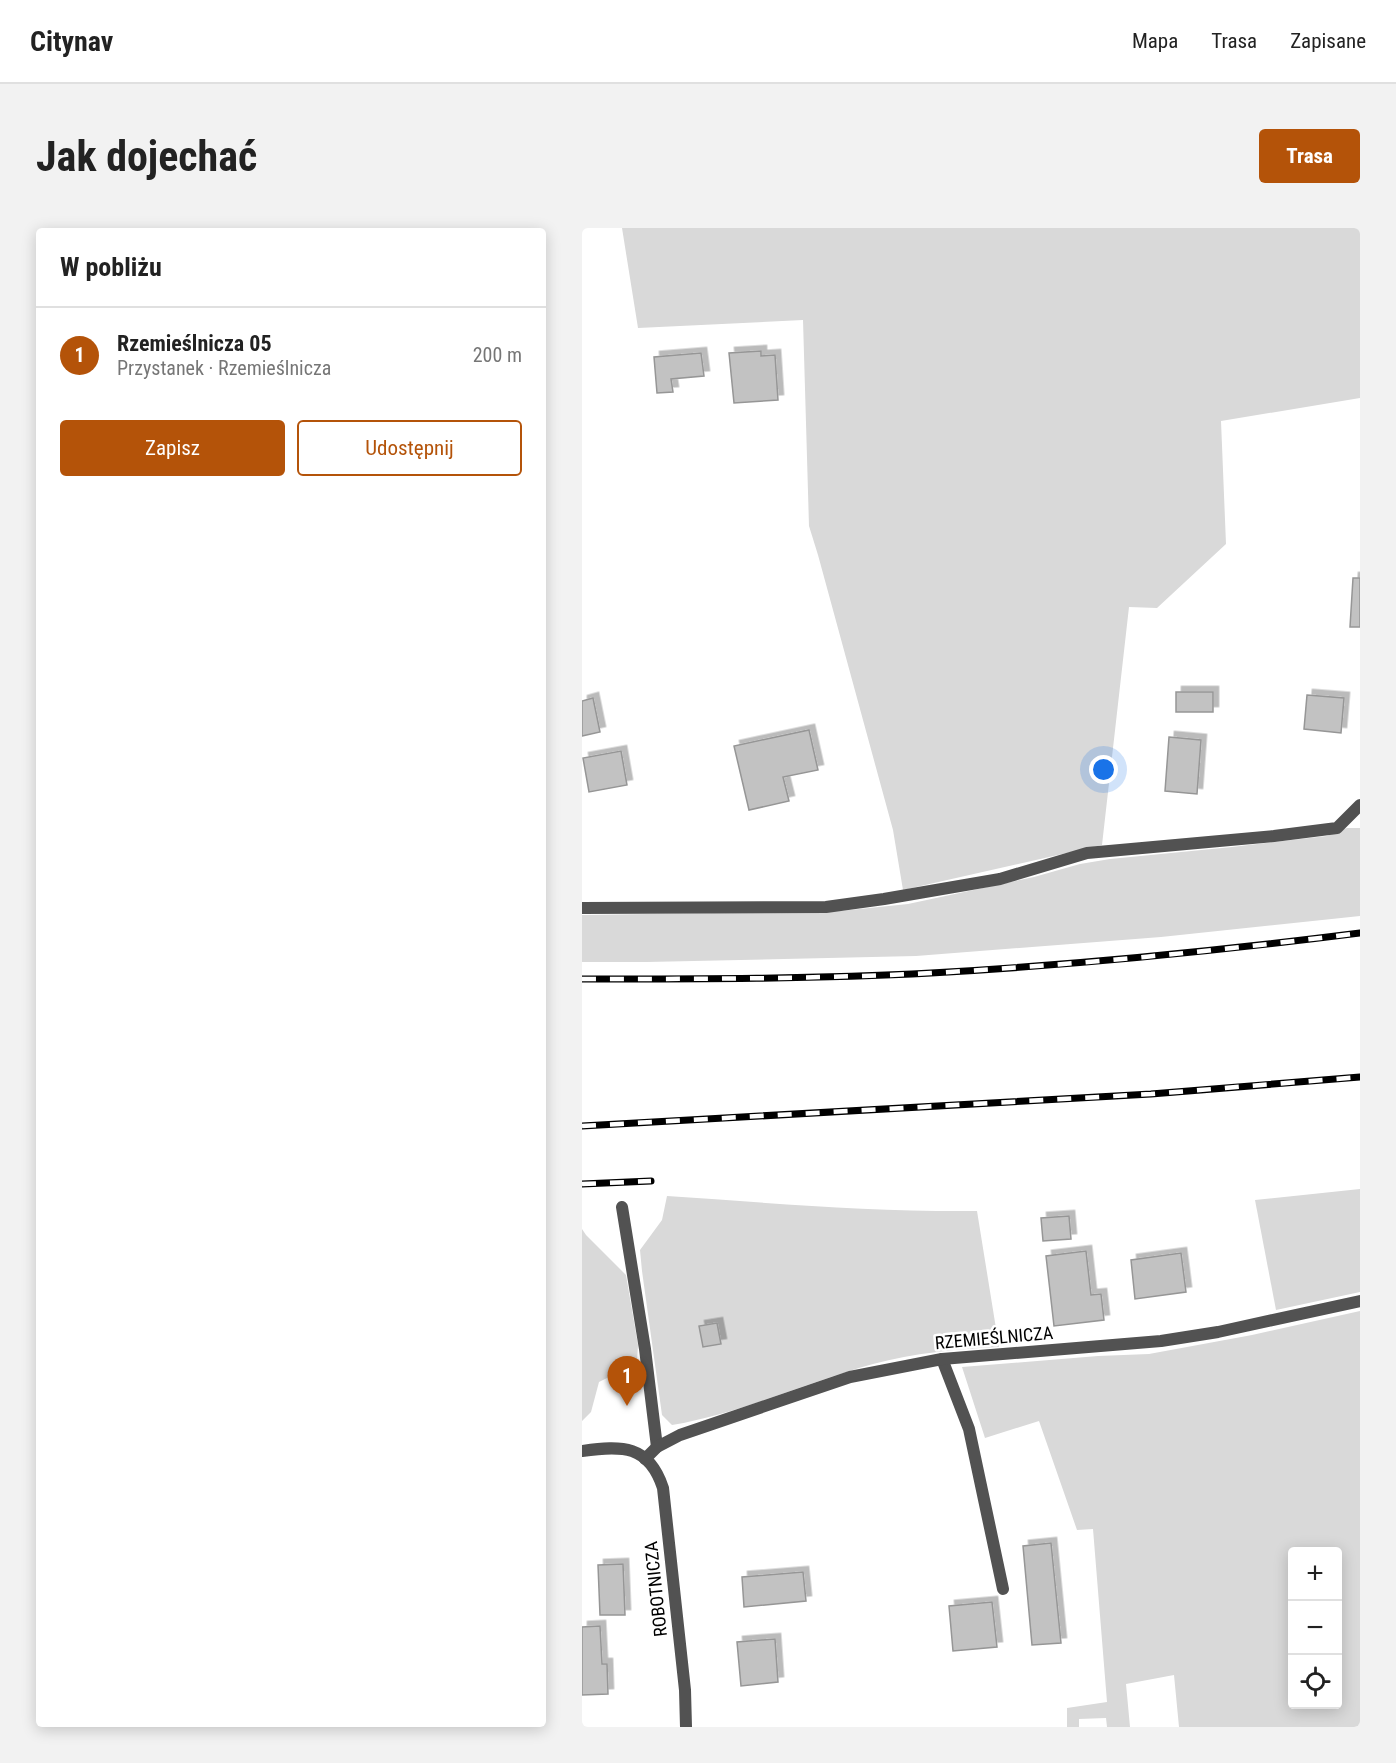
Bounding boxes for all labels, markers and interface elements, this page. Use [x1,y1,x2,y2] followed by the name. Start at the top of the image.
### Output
[30,25,113,58] text: Citynav
[1132,29,1178,53] text: Mapa
[1211,29,1257,53] text: Trasa
[1290,29,1366,53] text: Zapisane
[1259,129,1360,183] button: Trasa
[36,132,257,181] text: Jak dojechać
[60,252,162,282] text: W pobliżu
[117,331,272,356] text: Rzemieślnicza 05
[74,343,85,367] text: 1
[473,343,522,367] text: 200 m
[117,356,331,380] text: Przystanek · Rzemieślnicza
[60,420,285,476] button: Zapisz
[297,420,522,476] button: Udostępnij
[1089,755,1118,784] your location
[934,1322,1055,1353] street label: RZEMIEŚLNICZA
[608,1356,646,1406] pin: 1
[640,1540,671,1638] street label: ROBOTNICZA
[1288,1547,1342,1709] map controls
[1288,1547,1342,1601] button: +
[1288,1601,1342,1655] button: −
[1288,1655,1342,1709] button: locate

